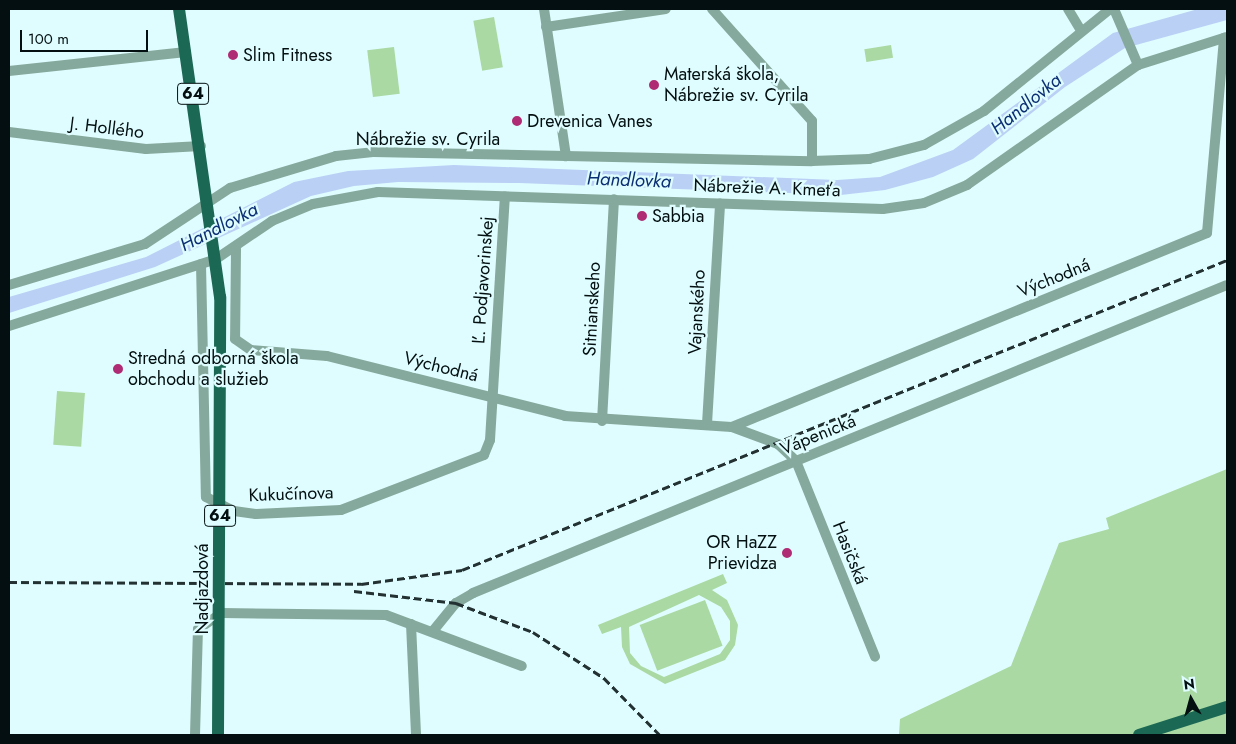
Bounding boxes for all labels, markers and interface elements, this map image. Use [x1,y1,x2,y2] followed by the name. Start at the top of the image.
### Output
[22,20,150,52] scale bar
[28,28,69,50] text: 100 m
[243,44,332,66] place label: Slim Fitness
[227,49,239,61] marker: Slim Fitness
[664,64,808,106] place label: Materská škola, Nábrežie sv. Cyrila
[986,69,1066,139] water label: Handlovka
[648,79,660,91] marker: Materská škola, Nábrežie sv. Cyrila
[177,80,209,108] road number: 64
[527,110,653,132] place label: Drevenica Vanes
[69,113,145,143] street label: J. Hollého
[511,115,523,127] marker: Drevenica Vanes
[356,128,500,150] street label: Nábrežie sv. Cyrila
[586,167,672,193] water label: Handlovka
[693,175,841,201] street label: Nábrežie A. Kmeťa
[176,198,262,256] water label: Handlovka
[652,205,704,227] place label: Sabbia
[636,210,648,222] marker: Sabbia
[468,215,498,345] street label: Ľ. Podjavorinskej
[1015,254,1093,302] street label: Východná
[579,261,605,357] street label: Sitnianskeho
[684,269,710,355] street label: Vajanského
[401,347,481,387] street label: Východná
[128,348,299,390] place label: Stredná odborná škola obchodu a služieb
[112,363,124,375] marker: Stredná odborná škola obchodu a služieb
[777,410,859,460] street label: Vápenická
[248,482,334,506] street label: Kukučínova
[204,502,236,530] road number: 64
[828,518,872,588] street label: Hasičská
[706,532,777,574] place label: OR HaZZ Prievidza
[191,544,213,634] street label: Nadjazdová
[781,547,793,559] marker: OR HaZZ Prievidza
[1166,674,1216,724] north arrow
[1182,674,1196,695] text: N

